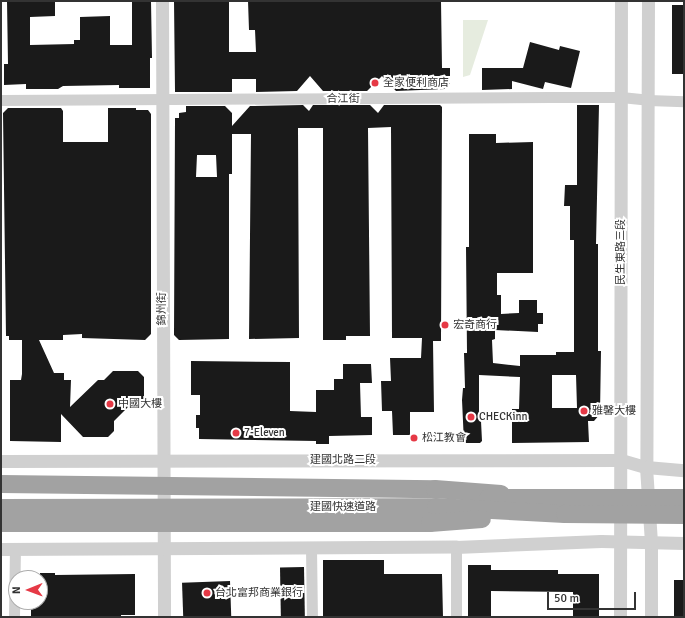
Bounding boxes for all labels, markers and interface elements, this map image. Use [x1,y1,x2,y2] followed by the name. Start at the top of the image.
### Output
[383,76,449,90] place label: 全家便利商店
[370,78,380,88] marker: 全家便利商店
[327,92,359,106] street label: 合江街
[614,219,628,285] street label: 民生東路三段
[155,293,169,325] street label: 錦州街
[453,318,497,332] place label: 宏奇商行
[440,320,450,330] marker: 宏奇商行
[118,397,162,411] place label: 中國大樓
[105,399,115,409] marker: 中國大樓
[592,404,636,418] place label: 雅馨大樓
[579,406,589,416] marker: 雅馨大樓
[479,410,527,424] place label: CHECKinn
[466,412,476,422] marker: CHECKinn
[244,426,285,440] place label: 7-Eleven
[231,428,241,438] marker: 7-Eleven
[422,431,466,445] place label: 松江教會
[409,433,419,443] marker: 松江教會
[310,453,376,467] street label: 建國北路二段
[310,500,376,514] street label: 建國快速道路
[8,570,48,610] north arrow
[549,584,638,610] scale bar
[10,586,23,594] text: N
[215,586,303,600] place label: 台北富邦商業銀行
[202,588,212,598] marker: 台北富邦商業銀行
[554,591,579,606] text: 50 m

